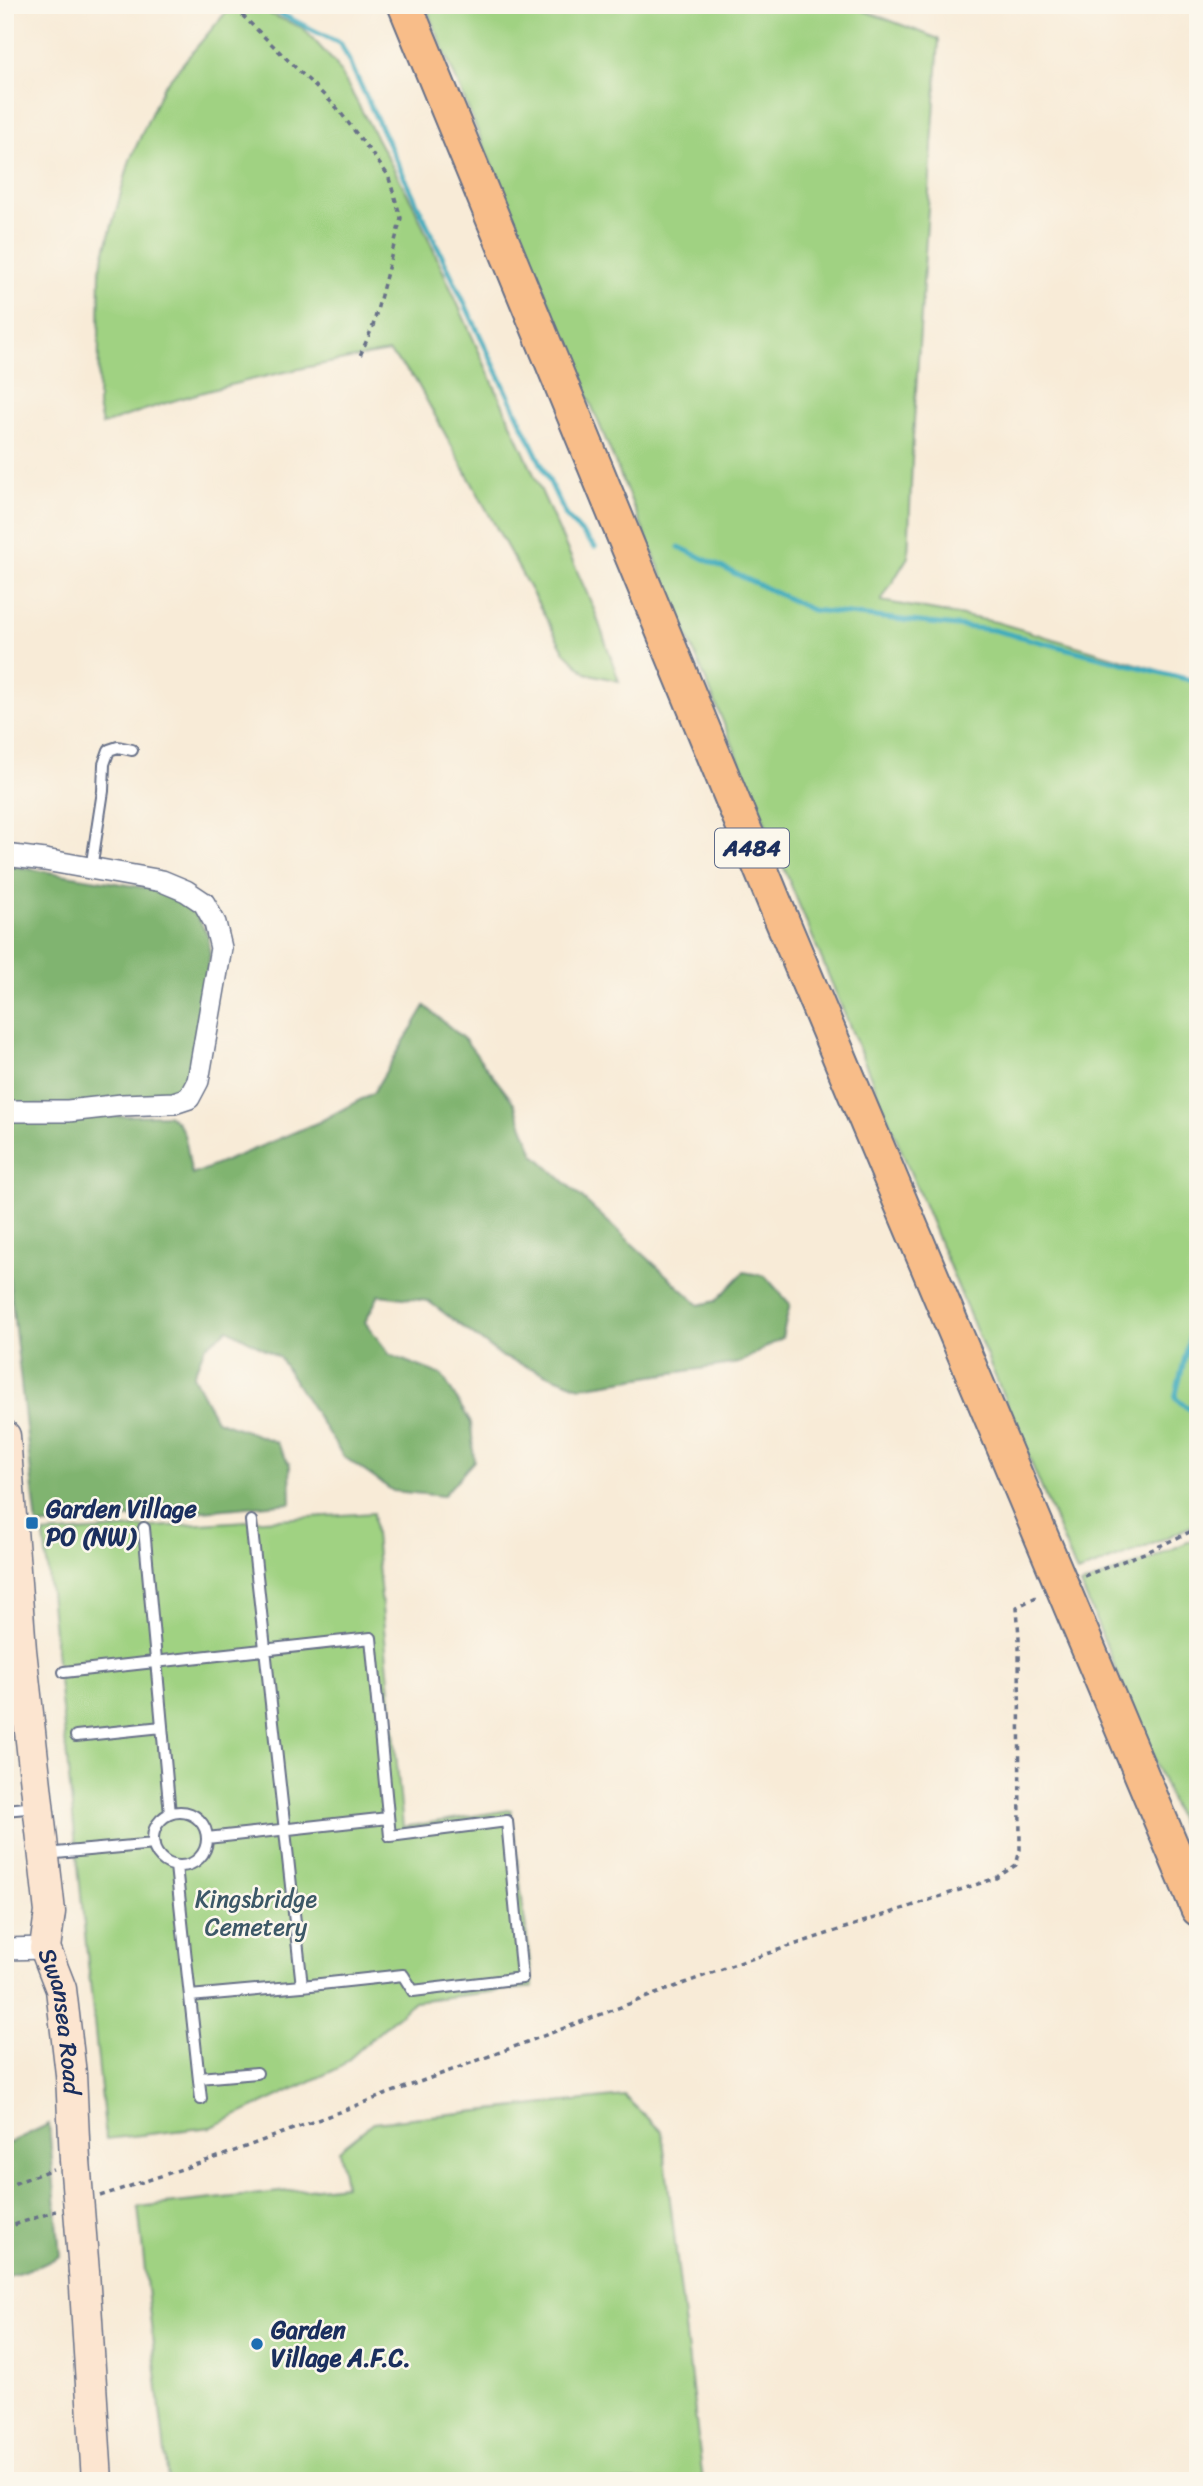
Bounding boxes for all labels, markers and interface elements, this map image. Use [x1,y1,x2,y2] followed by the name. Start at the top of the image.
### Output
[715,828,789,868] road number: A484
[46,1488,197,1558] place label: Garden Village PO (NW)
[24,1515,40,1531] marker: Garden Village PO (NW)
[195,1878,317,1948] park label: Kingsbridge Cemetery
[26,1941,93,2097] street label: Swansea Road
[271,2309,411,2379] place label: Garden Village A.F.C.
[249,2336,265,2352] marker: Garden Village A.F.C.

